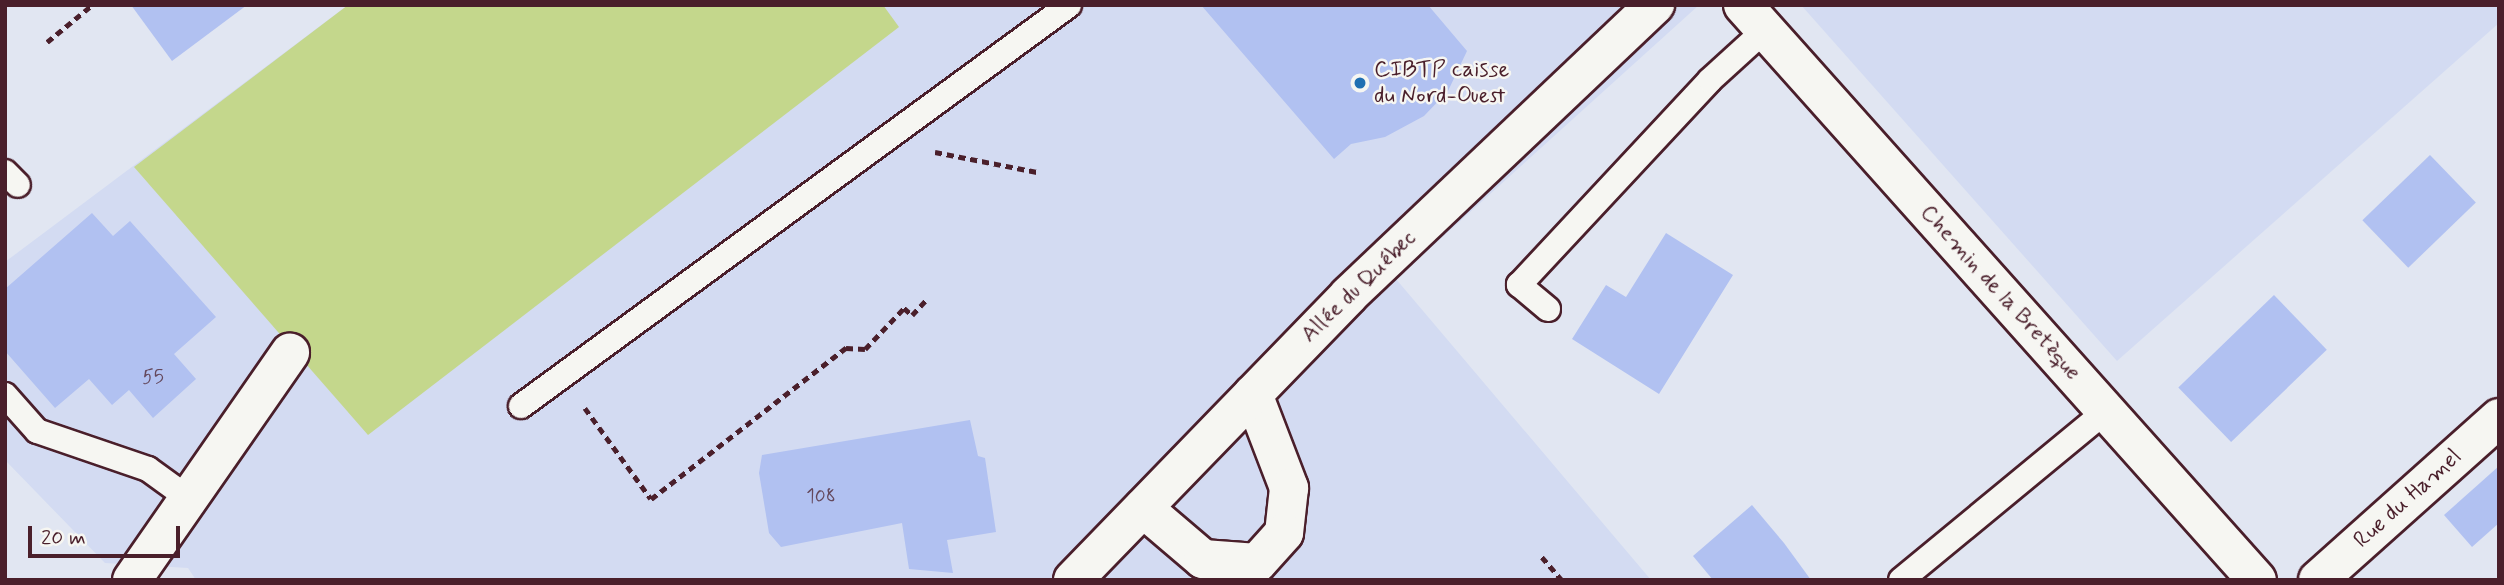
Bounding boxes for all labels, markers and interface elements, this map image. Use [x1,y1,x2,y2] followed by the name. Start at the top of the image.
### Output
[1374,56,1508,110] place label: CIBTP caisse du Nord-Ouest
[1352,75,1368,91] marker: CIBTP caisse du Nord-Ouest
[1914,200,2086,386] street label: Chemin de la Bretèque
[1295,225,1423,349] street label: Allée du Québec
[142,367,164,389] house number: 55
[2350,445,2466,553] street label: Rue du Hamel
[806,486,836,508] house number: 108
[32,512,184,556] scale bar
[41,524,86,552] text: 20 m

